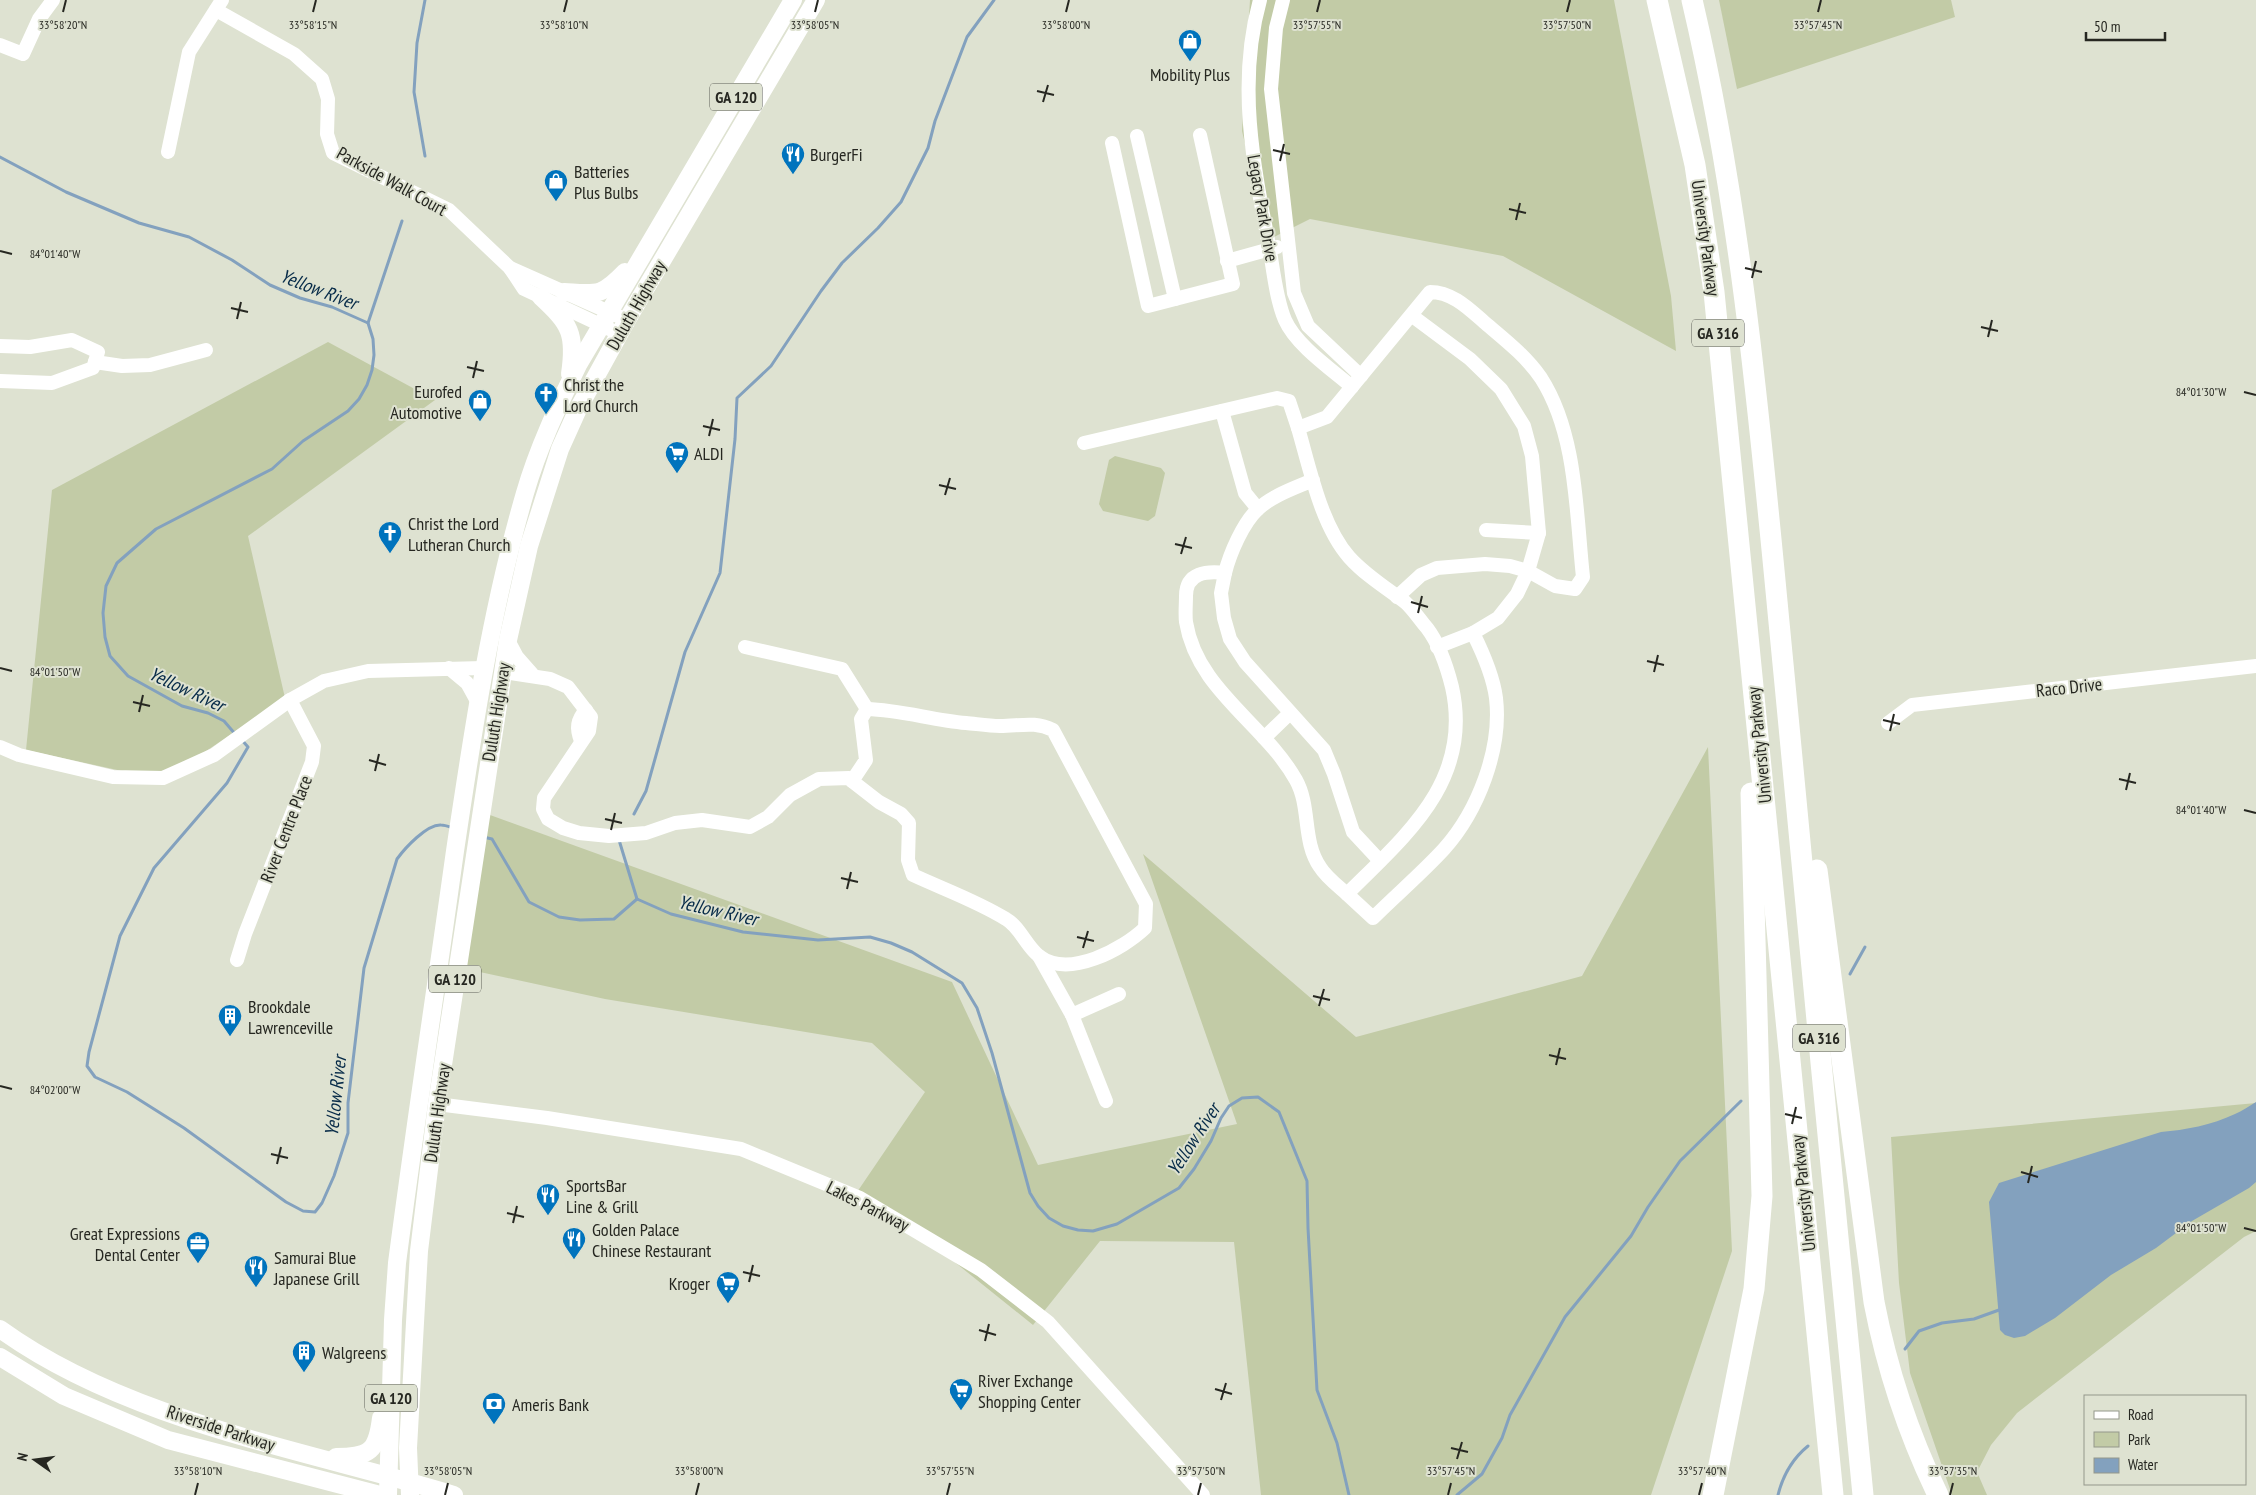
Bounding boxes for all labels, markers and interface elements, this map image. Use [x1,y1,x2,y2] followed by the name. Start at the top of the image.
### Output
[2086,10,2165,42] scale bar
[39,17,87,32] text: 33°58'20"N
[289,17,337,32] text: 33°58'15"N
[540,17,588,32] text: 33°58'10"N
[791,17,839,32] text: 33°58'05"N
[1042,17,1090,32] text: 33°58'00"N
[1293,17,1341,32] text: 33°57'55"N
[1543,17,1591,32] text: 33°57'50"N
[1794,17,1842,32] text: 33°57'45"N
[2094,17,2120,36] text: 50 m
[1177,28,1203,62] shop icon: Mobility Plus
[1150,63,1230,86] place label: Mobility Plus
[710,84,762,110] road number: GA 120
[333,141,451,221] street label: Parkside Walk Court
[780,141,806,175] restaurant icon: BurgerFi
[810,143,863,166] place label: BurgerFi
[1242,153,1284,263] street label: Legacy Park Drive
[574,160,638,204] place label: Batteries Plus Bulbs
[543,168,569,202] shop icon: Batteries Plus Bulbs
[1686,179,1726,298] street label: University Parkway
[30,246,80,261] text: 84°01'40"W
[601,256,671,354] street label: Duluth Highway
[277,263,364,316] water label: Yellow River
[1692,319,1744,346] road number: GA 316
[564,373,638,417] place label: Christ the Lord Church
[390,380,462,424] place label: Eurofed Automotive
[533,381,559,415] church icon: Christ the Lord Church
[2176,384,2226,399] text: 84°01'30"W
[467,388,493,422] shop icon: Eurofed Automotive
[664,440,690,474] supermarket icon: ALDI
[694,442,724,465] place label: ALDI
[408,512,510,556] place label: Christ the Lord Lutheran Church
[377,520,403,554] church icon: Christ the Lord Lutheran Church
[145,661,231,718] water label: Yellow River
[477,661,515,763] street label: Duluth Highway
[30,664,80,679] text: 84°01'50"W
[2035,672,2103,702] street label: Raco Drive
[1741,686,1777,804] street label: University Parkway
[255,772,317,886] street label: River Centre Place
[2176,802,2226,817] text: 84°01'40"W
[676,889,763,931] water label: Yellow River
[429,966,481,992] road number: GA 120
[248,995,333,1039] place label: Brookdale Lawrenceville
[217,1003,243,1037] building icon: Brookdale Lawrenceville
[1793,1024,1845,1052] road number: GA 316
[319,1052,351,1137] water label: Yellow River
[419,1062,455,1164] street label: Duluth Highway
[30,1082,80,1097] text: 84°02'00"W
[1161,1096,1227,1179] water label: Yellow River
[1785,1134,1821,1252] street label: University Parkway
[566,1174,639,1218] place label: SportsBar Line & Grill
[823,1175,913,1237] street label: Lakes Parkway
[535,1182,561,1216] restaurant icon: SportsBar Line & Grill
[592,1218,711,1262] place label: Golden Palace Chinese Restaurant
[2176,1220,2226,1235] text: 84°01'50"W
[70,1222,180,1266] place label: Great Expressions Dental Center
[561,1226,587,1260] restaurant icon: Golden Palace Chinese Restaurant
[185,1230,211,1264] office icon: Great Expressions Dental Center
[273,1246,360,1290] place label: Samurai Blue Japanese Grill
[243,1254,269,1288] restaurant icon: Samurai Blue Japanese Grill
[715,1270,741,1304] supermarket icon: Kroger
[669,1272,710,1295] place label: Kroger
[291,1339,317,1373] building icon: Walgreens
[322,1341,386,1364] place label: Walgreens
[978,1369,1081,1413] place label: River Exchange Shopping Center
[948,1377,974,1411] supermarket icon: River Exchange Shopping Center
[365,1385,417,1412] road number: GA 120
[481,1391,507,1425] bank icon: Ameris Bank
[512,1393,589,1416] place label: Ameris Bank
[2084,1395,2246,1485] legend
[164,1400,278,1456] street label: Riverside Parkway
[2128,1405,2154,1424] text: Road
[2128,1430,2150,1449] text: Park
[10,1435,60,1485] north arrow
[13,1451,32,1463] text: N
[2128,1455,2159,1474] text: Water
[174,1463,222,1478] text: 33°58'10"N
[424,1463,472,1478] text: 33°58'05"N
[675,1463,723,1478] text: 33°58'00"N
[926,1463,974,1478] text: 33°57'55"N
[1177,1463,1225,1478] text: 33°57'50"N
[1427,1463,1475,1478] text: 33°57'45"N
[1678,1463,1726,1478] text: 33°57'40"N
[1929,1463,1977,1478] text: 33°57'35"N

